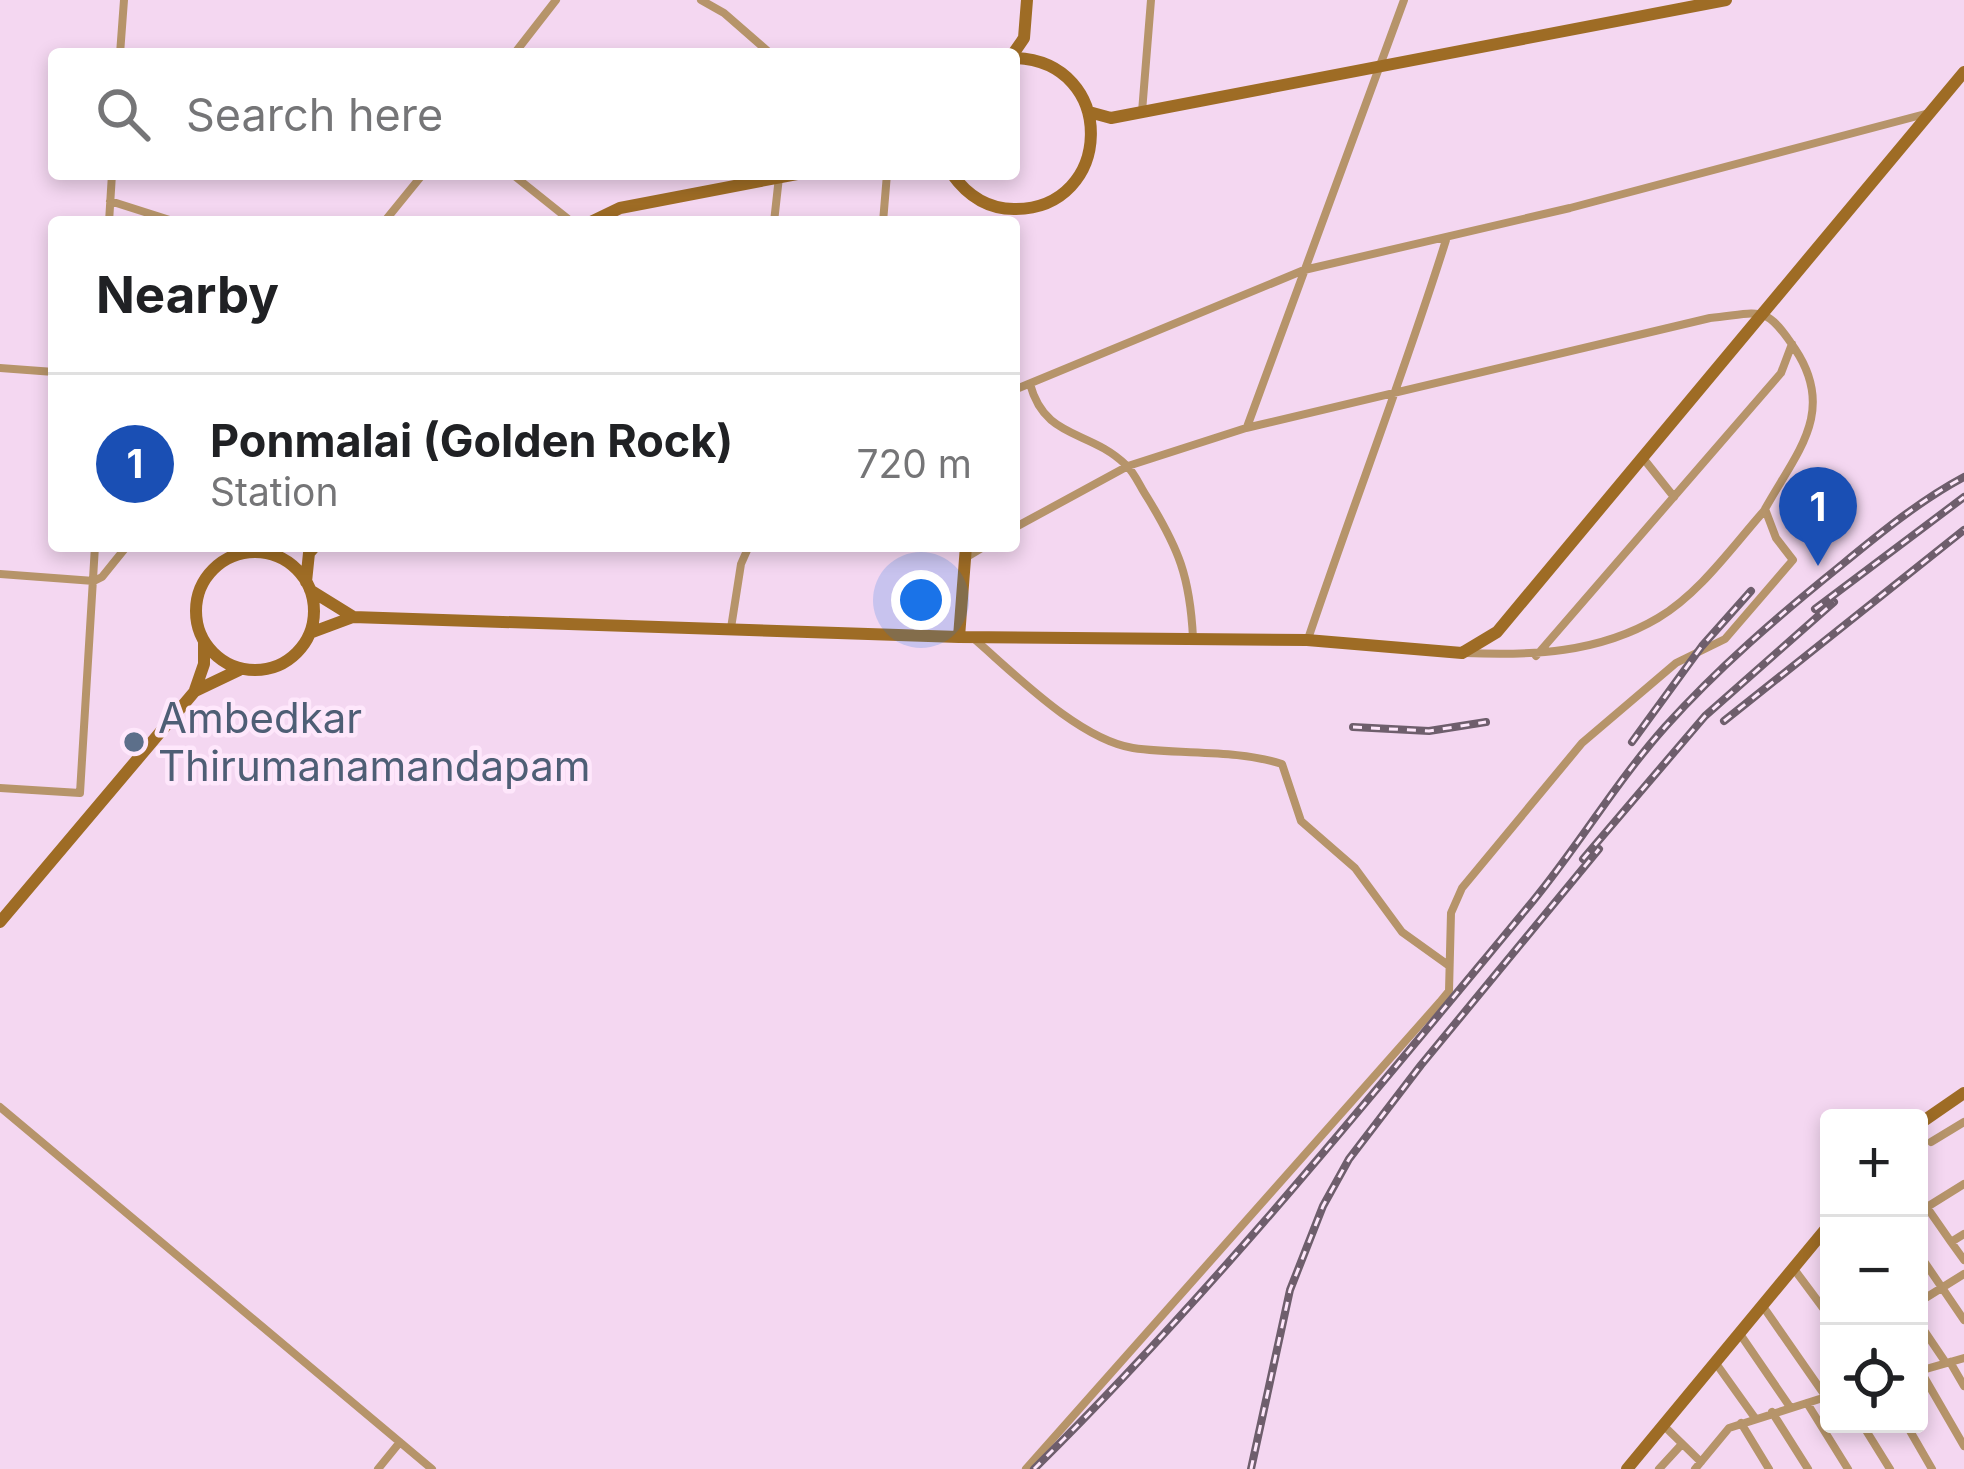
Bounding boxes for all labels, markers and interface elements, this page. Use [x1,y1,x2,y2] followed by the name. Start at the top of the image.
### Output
[48,48,1020,180] search box
[90,81,156,147] icon: search
[186,87,443,142] text: Search here
[96,264,279,325] text: Nearby
[210,413,733,468] text: Ponmalai (Golden Rock)
[127,440,143,487] text: 1
[856,440,972,487] text: 720 m
[1779,467,1857,566] pin: 1
[210,468,339,515] text: Station
[891,570,951,630] your location
[158,692,591,791] place label: Ambedkar Thirumanamandapam
[121,729,147,755] marker: Ambedkar Thirumanamandapam
[1820,1109,1928,1433] map controls
[1820,1109,1928,1217] button: +
[1820,1217,1928,1325] button: −
[1820,1325,1928,1433] button: locate

